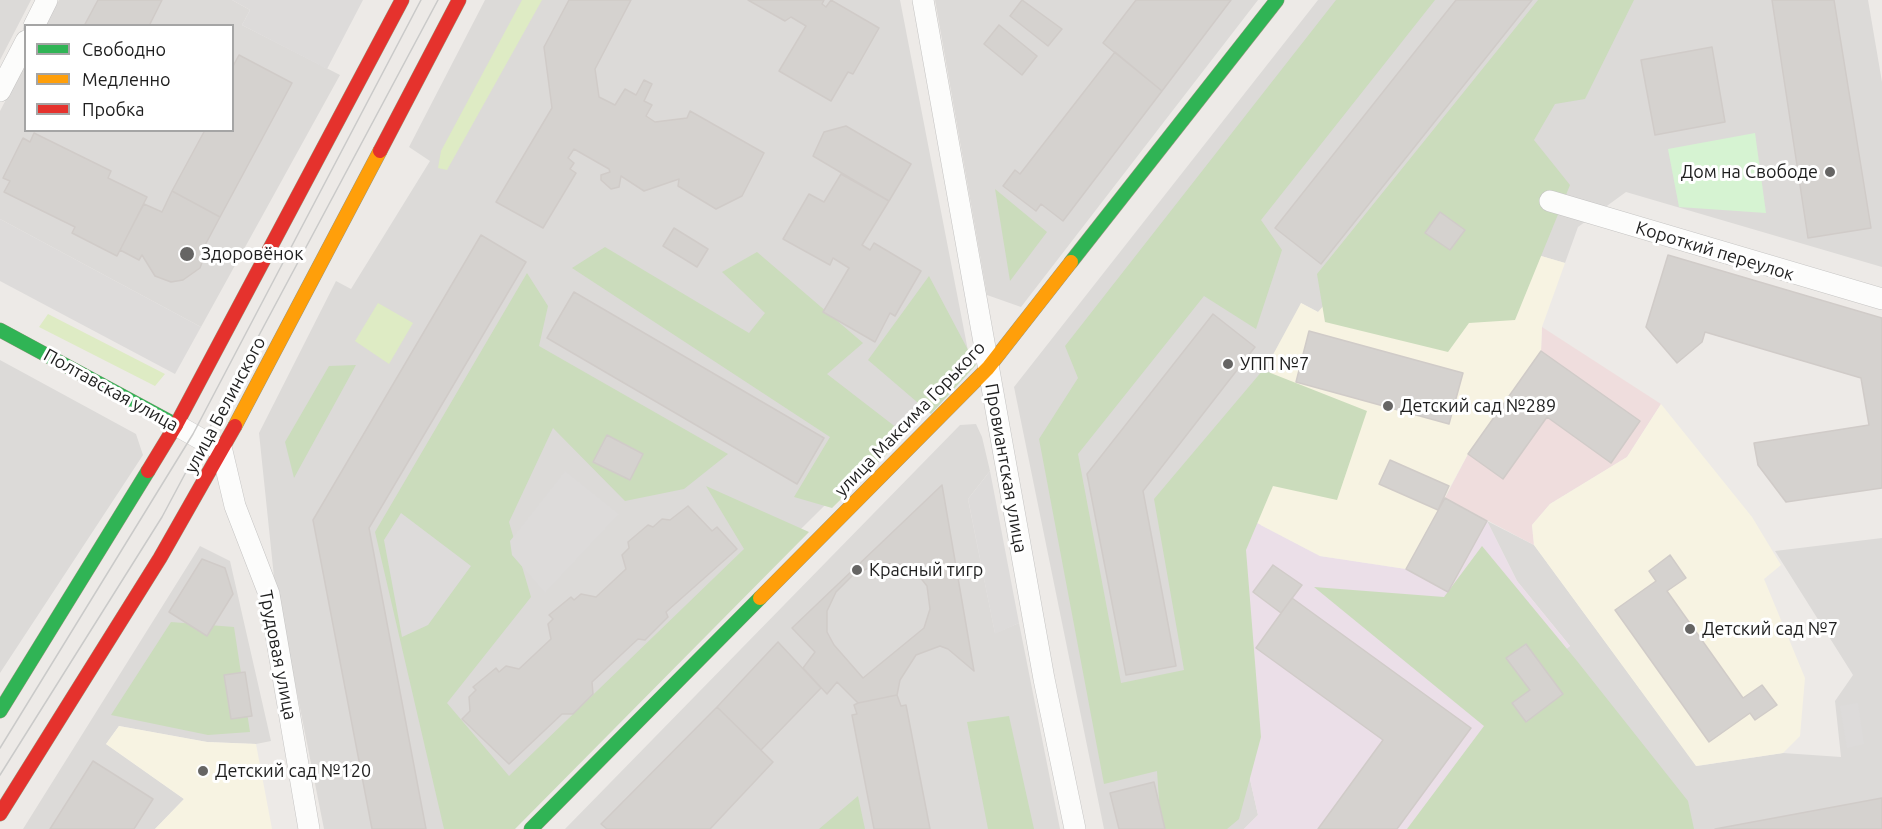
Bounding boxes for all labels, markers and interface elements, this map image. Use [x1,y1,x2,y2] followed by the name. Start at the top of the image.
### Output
[24,24,234,132] legend
[82,39,166,59] text: Свободно
[82,69,171,89] text: Медленно
[82,99,145,119] text: Пробка
[1681,161,1818,183] place label: Дом на Свободе
[1823,165,1837,179] marker: Дом на Свободе
[1633,217,1797,285] street label: Короткий переулок
[201,243,303,265] place label: Здоровёнок
[178,245,196,263] marker: Здоровёнок
[180,333,270,477] street label: улица Белинского
[830,337,990,501] street label: улица Максима Горького
[40,344,182,436] street label: Полтавская улица
[1240,353,1309,375] place label: УПП №7
[1221,357,1235,371] marker: УПП №7
[980,382,1032,554] street label: Провиантская улица
[1400,395,1556,417] place label: Детский сад №289
[1381,399,1395,413] marker: Детский сад №289
[869,559,983,581] place label: Красный тигр
[850,563,864,577] marker: Красный тигр
[255,588,301,722] street label: Трудовая улица
[1702,618,1838,640] place label: Детский сад №7
[1683,622,1697,636] marker: Детский сад №7
[215,760,371,782] place label: Детский сад №120
[196,764,210,778] marker: Детский сад №120

